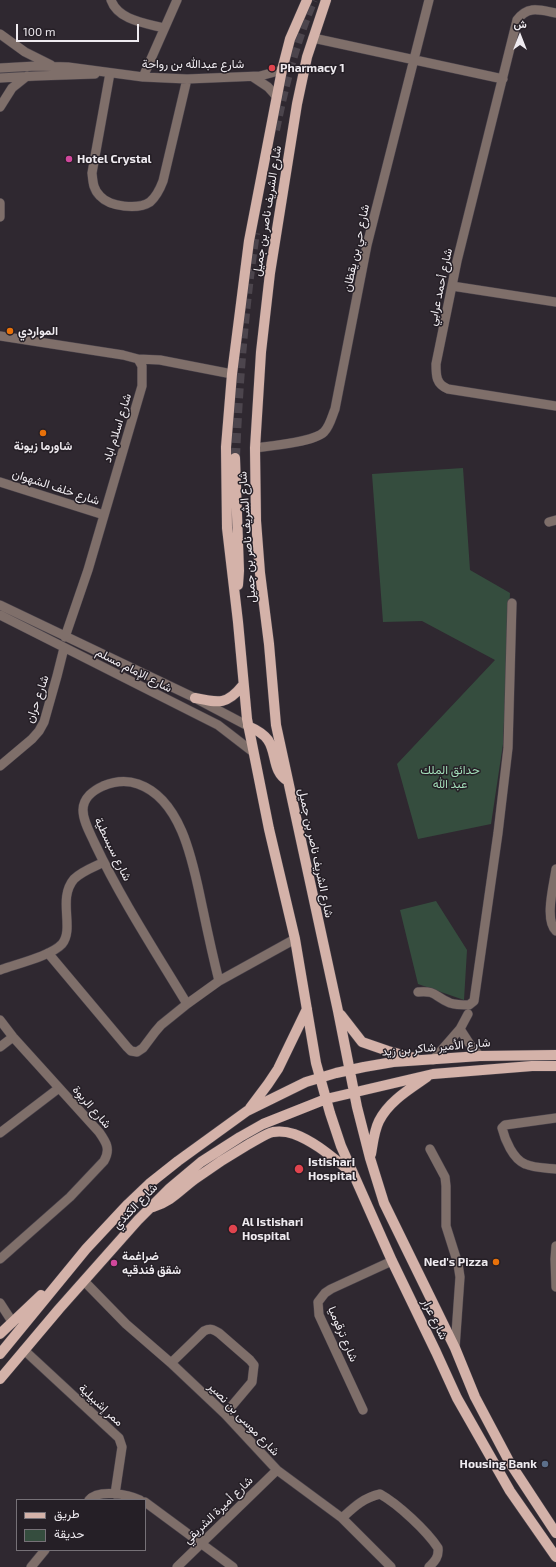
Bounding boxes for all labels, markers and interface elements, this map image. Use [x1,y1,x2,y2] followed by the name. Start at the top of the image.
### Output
[18,16,141,42] scale bar
[500,16,540,56] north arrow
[513,17,527,30] text: ش
[23,24,55,38] text: 100 m
[142,57,244,71] street label: شارع عبدالله بن رواحة
[280,61,345,75] place label: Pharmacy 1
[267,63,277,73] marker: Pharmacy 1
[250,145,284,277] street label: شارع الشريف ناصر بن جميل
[77,152,152,166] place label: Hotel Crystal
[64,154,74,164] marker: Hotel Crystal
[340,203,372,293] street label: شارع حي بن يقظان
[425,247,455,327] street label: شارع أحمد عرابي
[18,324,58,338] place label: المواردي
[5,326,15,336] marker: المواردي
[100,392,134,464] street label: شارع اسلام اباد
[38,428,48,438] marker: شاورما زيونة
[14,439,72,453] place label: شاورما زيونة
[10,466,102,508] street label: شارع خلف الشهوان
[235,471,259,603] street label: شارع الشريف ناصر بن جميل
[93,645,175,695] street label: شارع الإمام مسلم
[22,673,52,725] street label: شارع حران
[420,763,480,791] park label: حدائق الملك عبد الله
[295,787,337,919] street label: شارع الشريف ناصر بن جميل
[91,815,135,883] street label: شارع سبسطية
[381,1035,491,1059] street label: شارع الأمير شاكر بن زيد
[70,1083,114,1131] street label: شارع الربوة
[308,1155,356,1183] place label: Istishari Hospital
[293,1163,305,1175] marker: Istishari Hospital
[110,1180,160,1232] street label: شارع الكندي
[242,1215,303,1243] place label: Al Istishari Hospital
[227,1223,239,1235] marker: Al Istishari Hospital
[122,1249,181,1277] place label: ضراغمة شقق فندقيه
[424,1255,488,1269] place label: Ned's Pizza
[491,1257,501,1267] marker: Ned's Pizza
[109,1258,119,1268] marker: ضراغمة شقق فندقيه
[419,1296,451,1342] street label: شارع عرار
[325,1304,361,1364] street label: شارع ترقوميا
[205,1379,283,1459] street label: شارع موسى بن نصير
[76,1381,126,1429] street label: ممر إشبيلية
[460,1457,537,1471] place label: Housing Bank
[540,1459,550,1469] marker: Housing Bank
[180,1473,256,1547] street label: شارع أميرة الشريقي
[16,1499,146,1551] legend
[54,1506,79,1520] text: طريق
[54,1526,84,1540] text: حديقة

